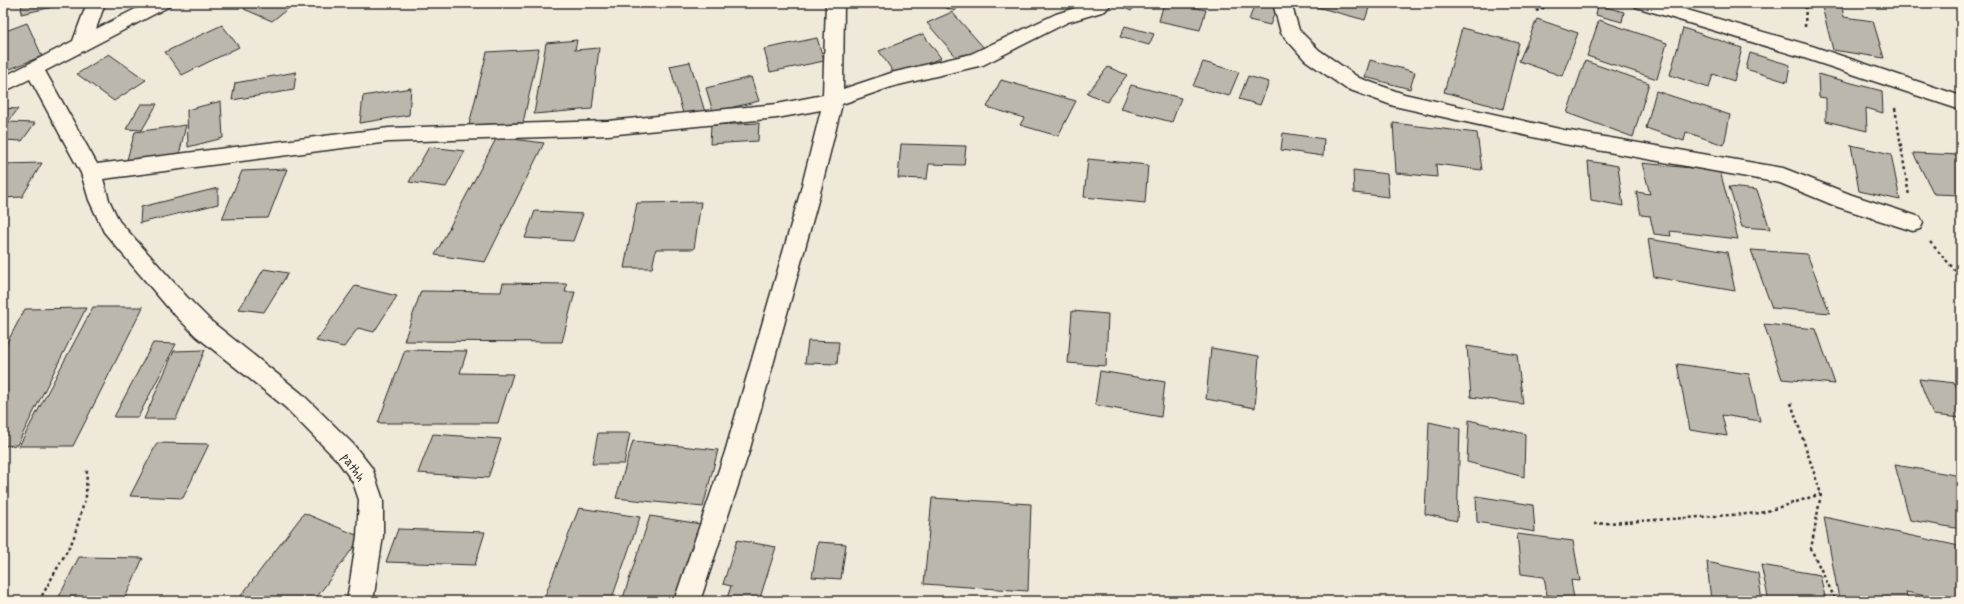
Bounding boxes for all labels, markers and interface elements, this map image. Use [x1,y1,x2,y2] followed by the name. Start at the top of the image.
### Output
[337,449,369,486] street label: pathh

